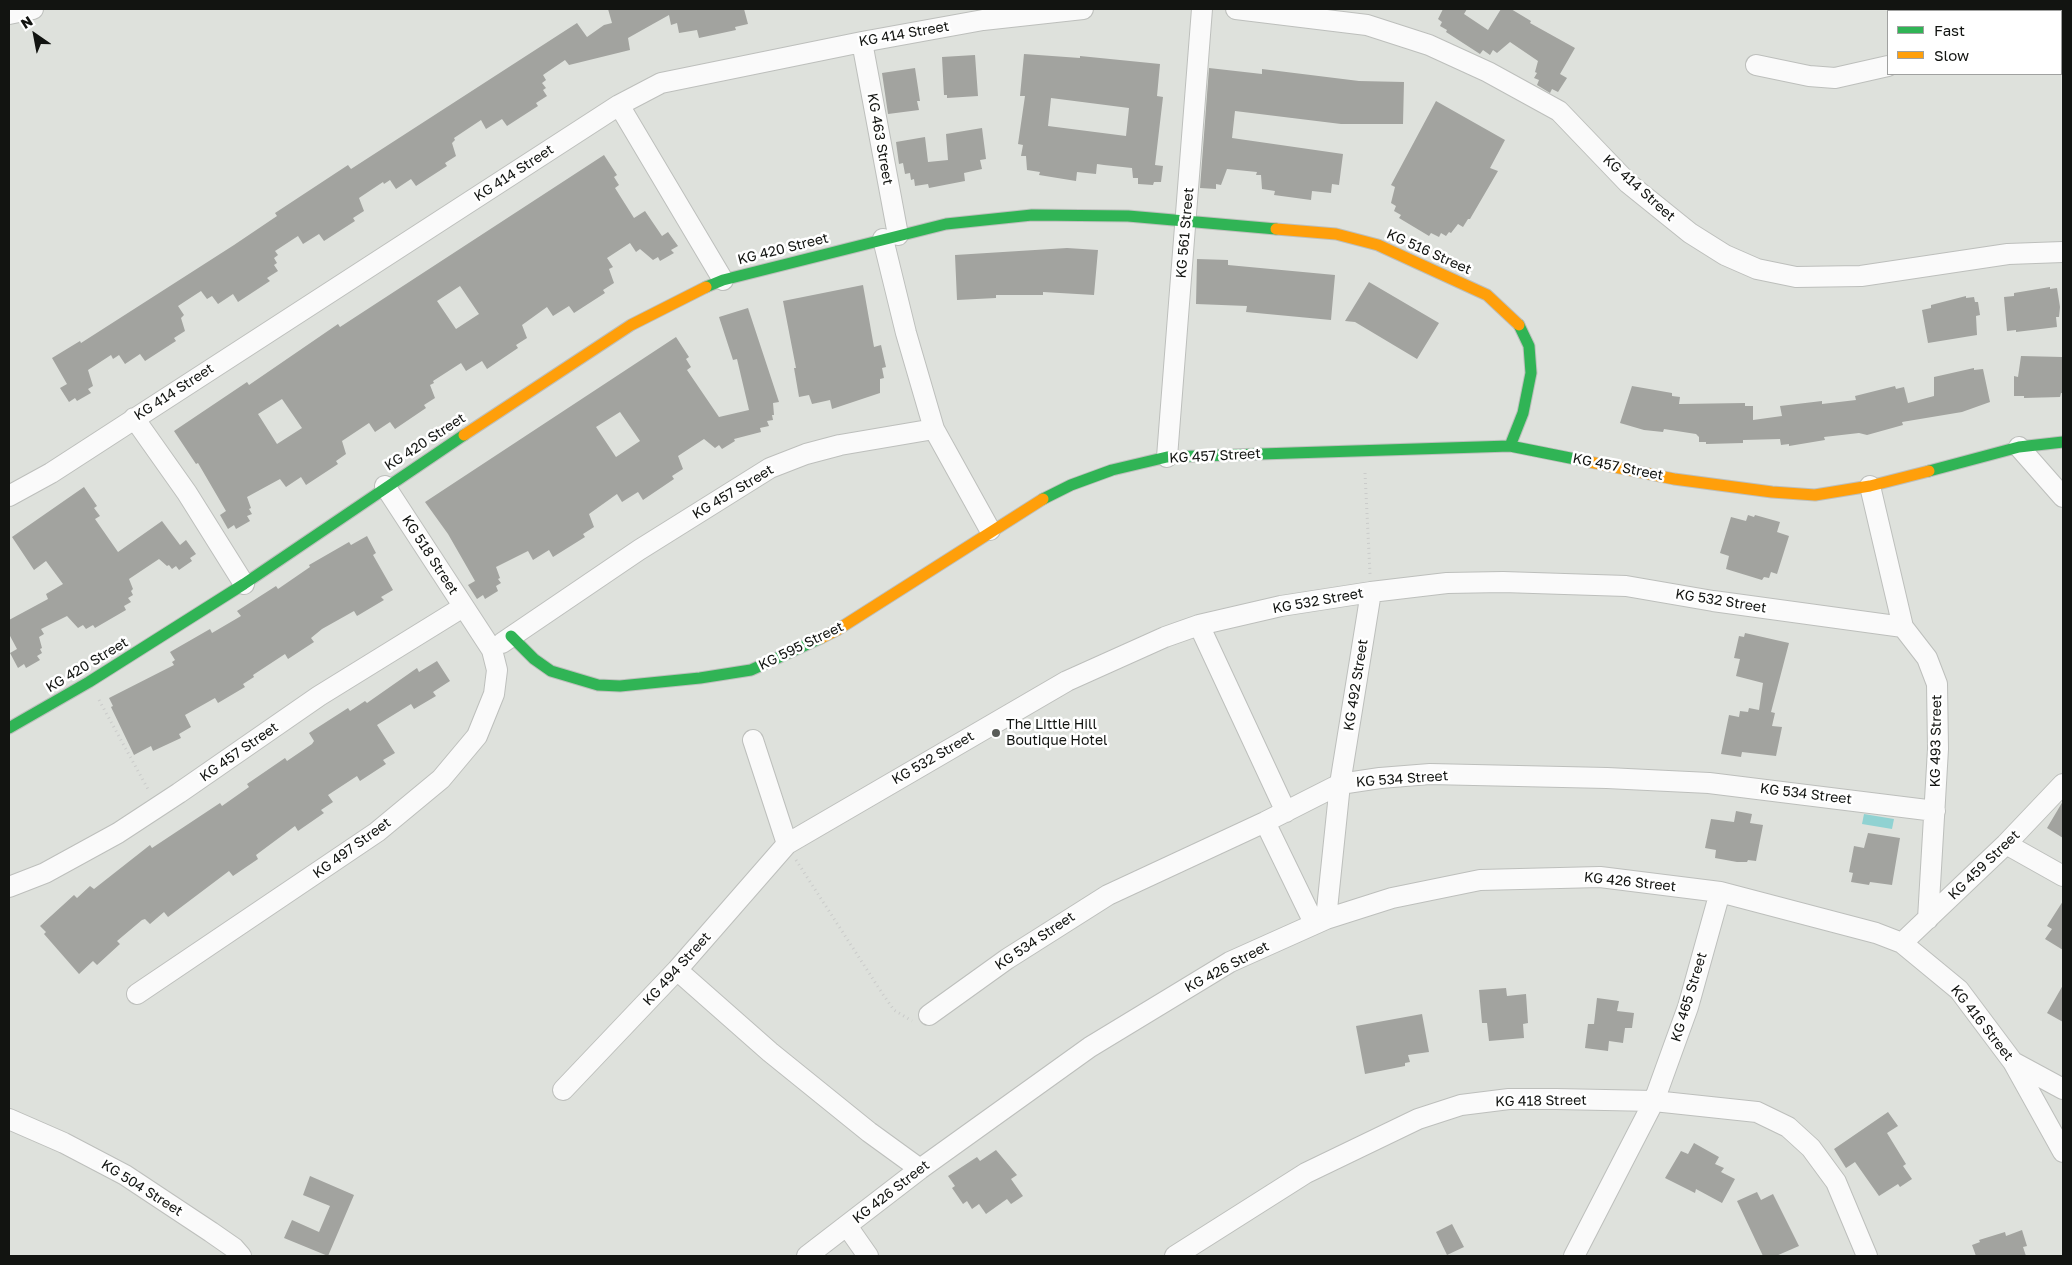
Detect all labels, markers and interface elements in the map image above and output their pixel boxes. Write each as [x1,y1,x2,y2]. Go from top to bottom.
north arrow [10,10,60,60]
legend [1887,10,2062,75]
text: N [17,12,36,32]
street label: KG 414 Street [857,18,951,50]
text: Fast [1934,21,1965,39]
text: Slow [1934,46,1969,64]
street label: KG 463 Street [864,92,896,186]
street label: KG 414 Street [471,141,557,205]
street label: KG 414 Street [1599,151,1679,225]
street label: KG 561 Street [1173,187,1197,279]
street label: KG 516 Street [1384,226,1474,278]
street label: KG 420 Street [736,230,830,268]
street label: KG 414 Street [131,360,217,424]
street label: KG 420 Street [381,410,469,474]
street label: KG 457 Street [1169,445,1261,467]
street label: KG 457 Street [1571,450,1665,484]
street label: KG 457 Street [689,461,777,523]
street label: KG 518 Street [398,512,462,598]
street label: KG 532 Street [1271,585,1365,617]
street label: KG 532 Street [1674,585,1768,617]
street label: KG 595 Street [756,618,846,674]
street label: KG 420 Street [43,634,131,696]
street label: KG 492 Street [1340,638,1372,732]
street label: KG 493 Street [1927,694,1945,788]
place label: The Little Hill Boutique Hotel [1006,717,1108,750]
street label: KG 457 Street [197,719,281,785]
marker: The Little Hill Boutique Hotel [990,727,1002,739]
street label: KG 532 Street [889,728,977,788]
street label: KG 534 Street [1355,767,1449,791]
street label: KG 534 Street [1759,780,1853,808]
street label: KG 497 Street [310,814,394,882]
street label: KG 459 Street [1945,827,2023,903]
street label: KG 426 Street [1583,869,1677,895]
street label: KG 534 Street [992,908,1078,974]
street label: KG 494 Street [640,929,714,1009]
street label: KG 426 Street [1182,938,1272,996]
street label: KG 465 Street [1667,950,1711,1044]
street label: KG 416 Street [1947,982,2017,1064]
street label: KG 418 Street [1495,1092,1587,1110]
street label: KG 504 Street [98,1156,186,1220]
street label: KG 426 Street [849,1157,933,1227]

